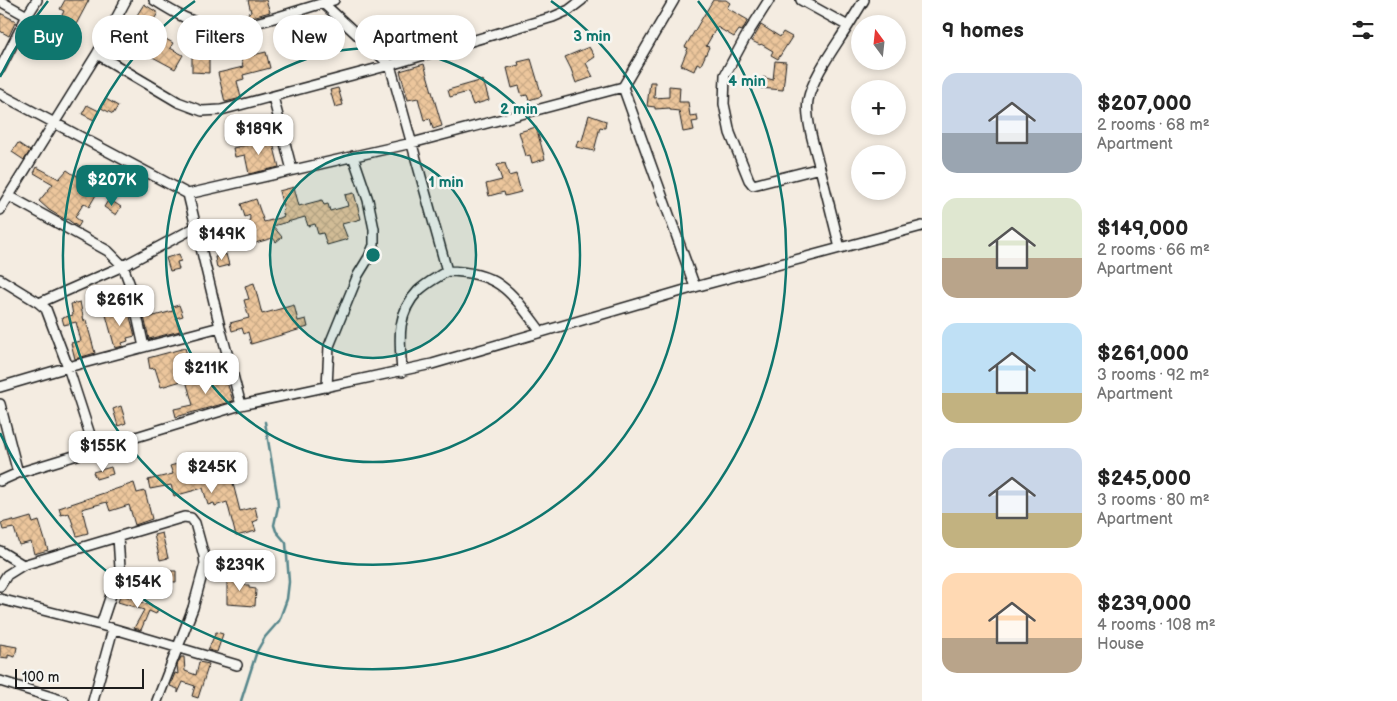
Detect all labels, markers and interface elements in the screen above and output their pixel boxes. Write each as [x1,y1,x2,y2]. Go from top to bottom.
chip: Buy [15,15,82,60]
chip: Rent [92,15,167,60]
chip: Filters [177,15,263,60]
chip: New [273,15,345,60]
chip: Apartment [355,15,476,60]
north arrow [851,15,906,70]
map controls [851,15,906,200]
icon: filters [1349,16,1377,44]
text: 9 homes [942,18,1024,43]
text: 3 min [573,27,611,46]
text: 4 min [728,72,766,91]
button: + [851,80,906,135]
text: $207,000 [1097,91,1192,116]
icon: home [982,93,1042,153]
text: 2 min [500,100,538,119]
pin: $189K [224,114,294,156]
text: 2 rooms · 68 m² [1097,116,1210,135]
text: $189K [235,120,283,139]
text: Apartment [1097,135,1173,154]
button: − [851,145,906,200]
pin: $207K [77,164,147,207]
text: $207K [87,171,137,190]
text: 1 min [428,173,464,192]
text: $149,000 [1097,216,1188,241]
pin: $149K [187,218,257,261]
icon: home [982,218,1042,278]
text: $149K [199,225,245,244]
text: 2 rooms · 66 m² [1097,241,1210,260]
centre of rings [364,246,382,264]
text: Apartment [1097,260,1173,279]
pin: $261K [85,284,155,327]
text: $261K [96,291,144,310]
text: $261,000 [1097,341,1189,366]
icon: home [982,343,1042,403]
pin: $211K [171,352,241,395]
text: $211K [184,359,228,378]
text: 3 rooms · 92 m² [1097,366,1210,385]
text: Apartment [1097,385,1173,404]
pin: $155K [68,430,138,473]
text: $155K [80,437,126,456]
pin: $245K [177,452,247,494]
text: $245K [187,458,237,477]
text: $245,000 [1097,466,1191,491]
icon: home [982,468,1042,528]
text: 3 rooms · 80 m² [1097,491,1210,510]
text: Apartment [1097,510,1173,529]
pin: $239K [205,550,275,592]
text: $239K [215,556,265,575]
pin: $154K [103,566,173,609]
text: $154K [115,573,161,592]
text: $239,000 [1097,591,1191,616]
icon: home [982,593,1042,653]
text: 4 rooms · 108 m² [1097,616,1216,635]
text: House [1097,635,1144,654]
scale bar [15,666,144,689]
text: 100 m [22,669,59,686]

